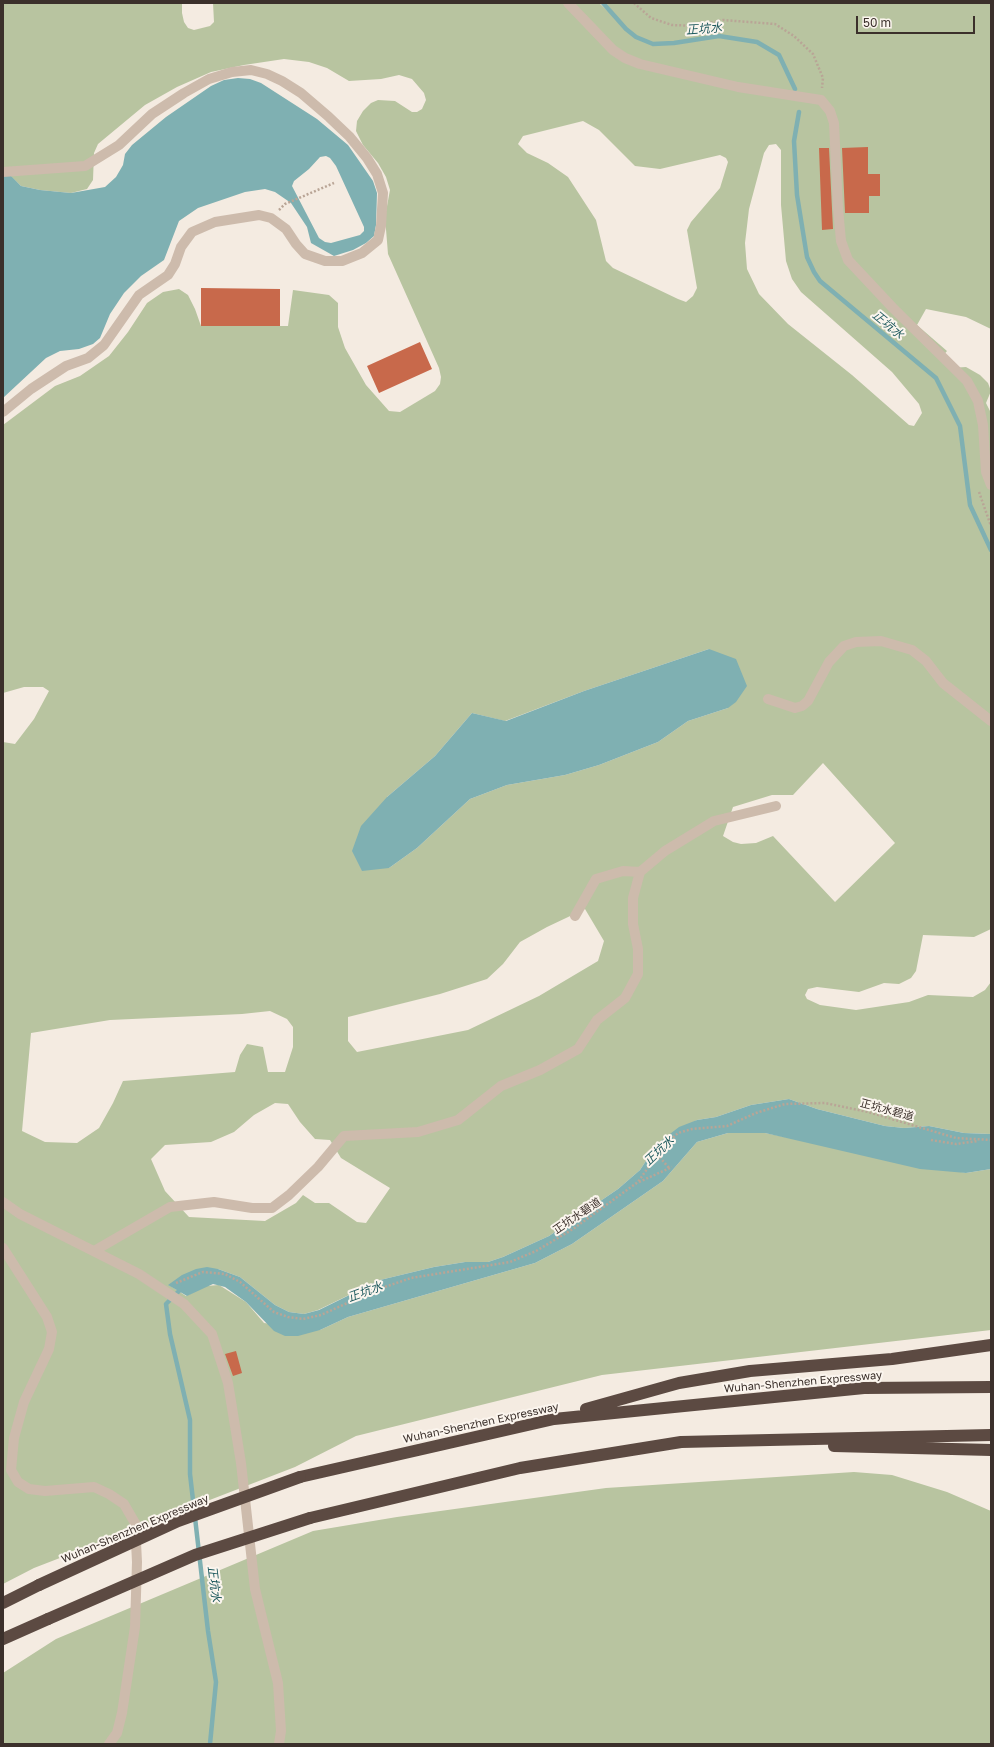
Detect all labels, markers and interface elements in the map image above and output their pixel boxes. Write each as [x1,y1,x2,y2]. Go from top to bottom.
scale bar [858,8,977,34]
text: 50 m [863,15,891,30]
water label: 正坑水 [686,21,722,37]
water label: 正坑水 [870,308,906,342]
street label: 正坑水碧道 [859,1097,915,1123]
water label: 正坑水 [641,1133,677,1169]
street label: 正坑水碧道 [551,1195,603,1237]
water label: 正坑水 [346,1279,384,1305]
street label: Wuhan-Shenzhen Expressway [723,1369,883,1395]
street label: Wuhan-Shenzhen Expressway [402,1400,560,1446]
street label: Wuhan-Shenzhen Expressway [59,1492,211,1566]
water label: 正坑水 [205,1565,223,1603]

